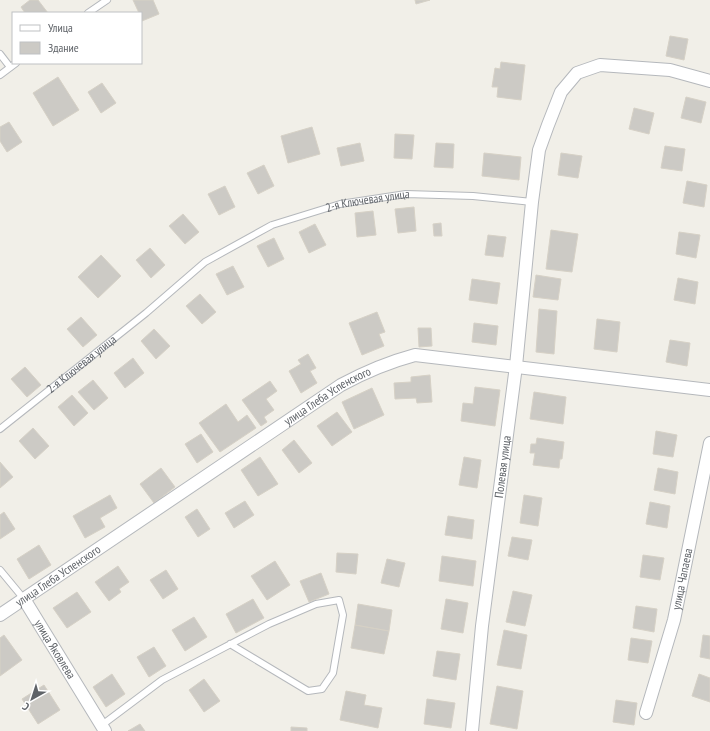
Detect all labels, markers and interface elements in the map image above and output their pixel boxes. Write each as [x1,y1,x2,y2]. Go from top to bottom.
legend [12,12,142,64]
text: Улица [48,20,73,35]
text: Здание [48,40,79,55]
street label: 2-я Ключевая улица [324,186,410,215]
street label: 2-я Ключевая улица [43,331,119,396]
street label: улица Глеба Успенского [281,363,373,428]
street label: Полевая улица [491,434,514,499]
street label: улица Глеба Успенского [12,541,103,610]
street label: улица Чапаева [668,547,695,611]
street label: улица Яковлева [31,617,79,682]
north arrow [12,679,52,719]
text: С [19,700,32,714]

